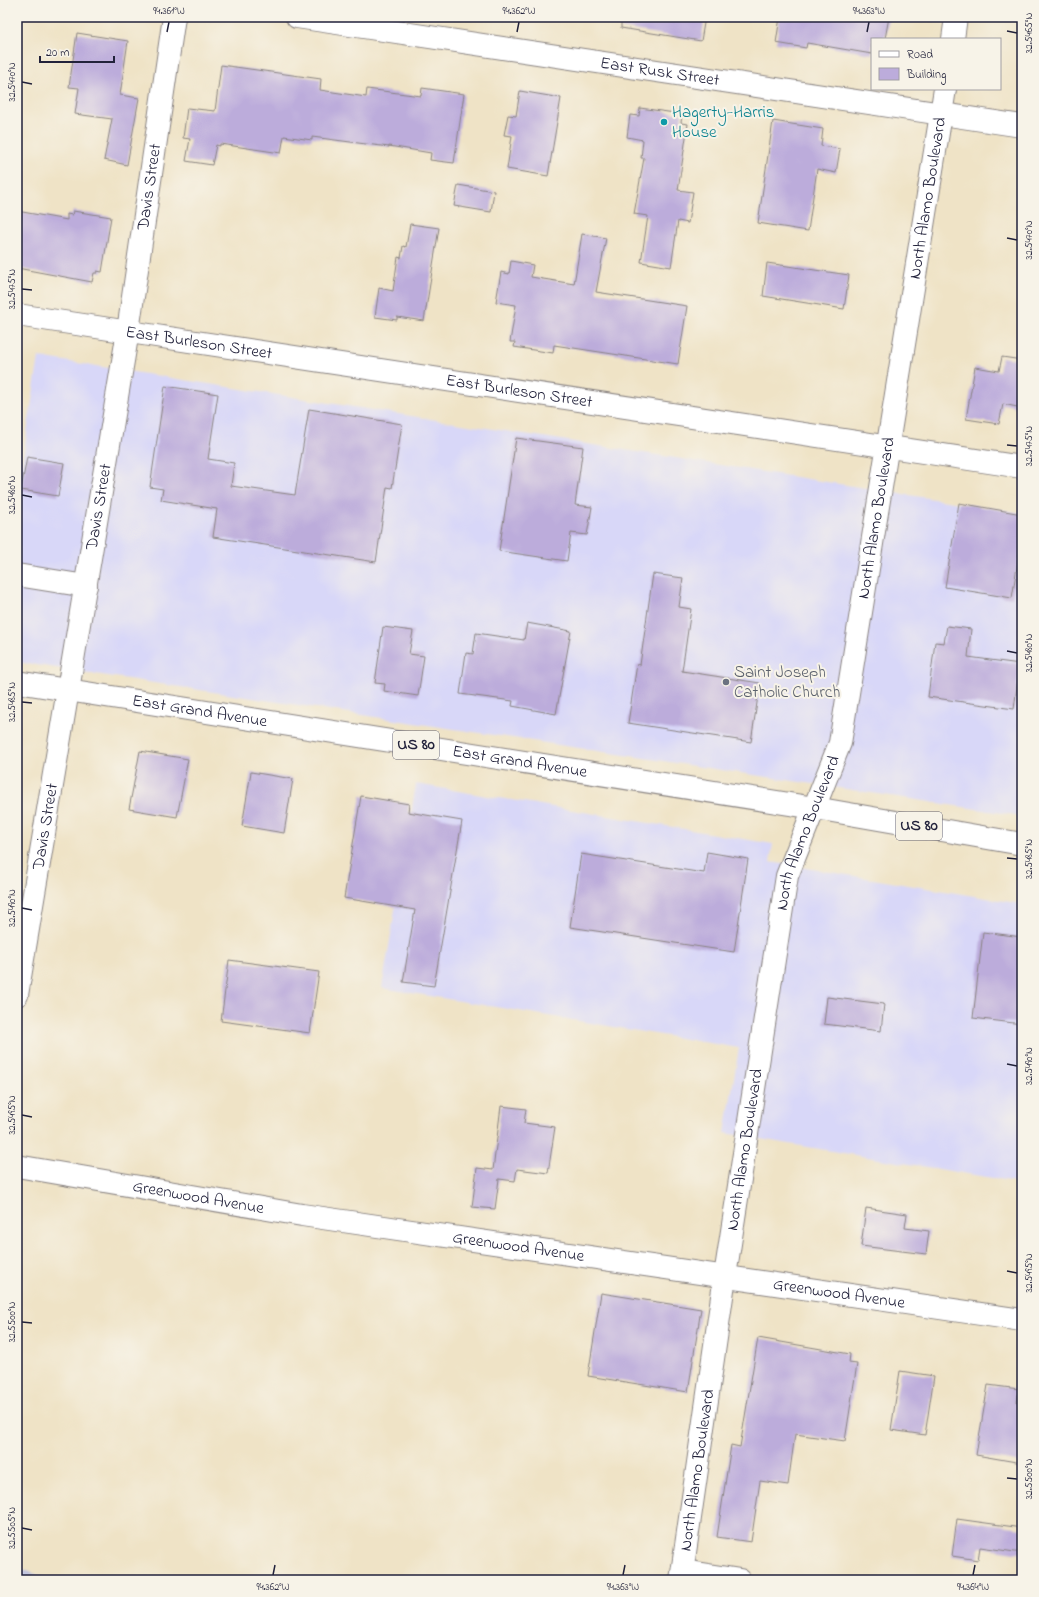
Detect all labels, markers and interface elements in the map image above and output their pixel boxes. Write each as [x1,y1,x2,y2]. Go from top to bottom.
text: 94.361°W [153,4,185,19]
text: 94.362°W [502,4,536,19]
text: 94.363°W [853,4,885,19]
text: 32.5465°N [1022,12,1037,53]
scale bar [40,38,114,64]
legend [871,38,1001,90]
text: 20 m [46,44,69,62]
text: Road [907,46,933,64]
street label: East Rusk Street [598,50,722,93]
text: 32.5470°N [5,62,20,101]
text: Building [906,66,946,85]
place label: Hagerty-Harris House [672,100,774,145]
street label: North Alamo Boulevard [902,115,953,281]
marker: Hagerty-Harris House [659,117,669,127]
street label: Davis Street [130,142,168,233]
text: 32.5470°N [1022,220,1037,259]
text: 32.5475°N [5,269,20,309]
street label: East Burleson Street [124,319,274,366]
street label: East Burleson Street [444,368,595,414]
text: 32.5475°N [1022,426,1037,466]
street label: North Alamo Boulevard [851,435,901,601]
street label: Davis Street [79,461,118,553]
text: 32.5480°N [5,476,20,514]
text: 32.5480°N [1022,634,1037,672]
place label: Saint Joseph Catholic Church [734,660,840,705]
marker: Saint Joseph Catholic Church [721,677,731,687]
text: 32.5485°N [5,682,20,722]
street label: East Grand Avenue [130,688,269,734]
road number: US 80 [393,731,439,759]
street label: East Grand Avenue [450,738,589,784]
street label: North Alamo Boulevard [769,751,846,912]
street label: Davis Street [26,781,65,872]
road number: US 80 [896,812,942,840]
text: 32.5485°N [1022,839,1037,879]
text: 32.5490°N [5,889,20,927]
text: 32.5490°N [1022,1047,1037,1085]
street label: North Alamo Boulevard [720,1067,770,1232]
text: 32.5495°N [5,1095,20,1135]
street label: Greenwood Avenue [131,1174,266,1221]
street label: Greenwood Avenue [451,1225,586,1269]
text: 32.5495°N [1022,1253,1037,1293]
street label: Greenwood Avenue [772,1271,907,1315]
text: 32.5500°N [5,1301,20,1342]
street label: North Alamo Boulevard [673,1387,721,1553]
text: 32.5500°N [1022,1458,1037,1499]
text: 32.5505°N [5,1507,20,1549]
text: 94.362°W [256,1580,290,1595]
text: 94.363°W [607,1580,639,1595]
text: 94.364°W [957,1580,989,1595]

